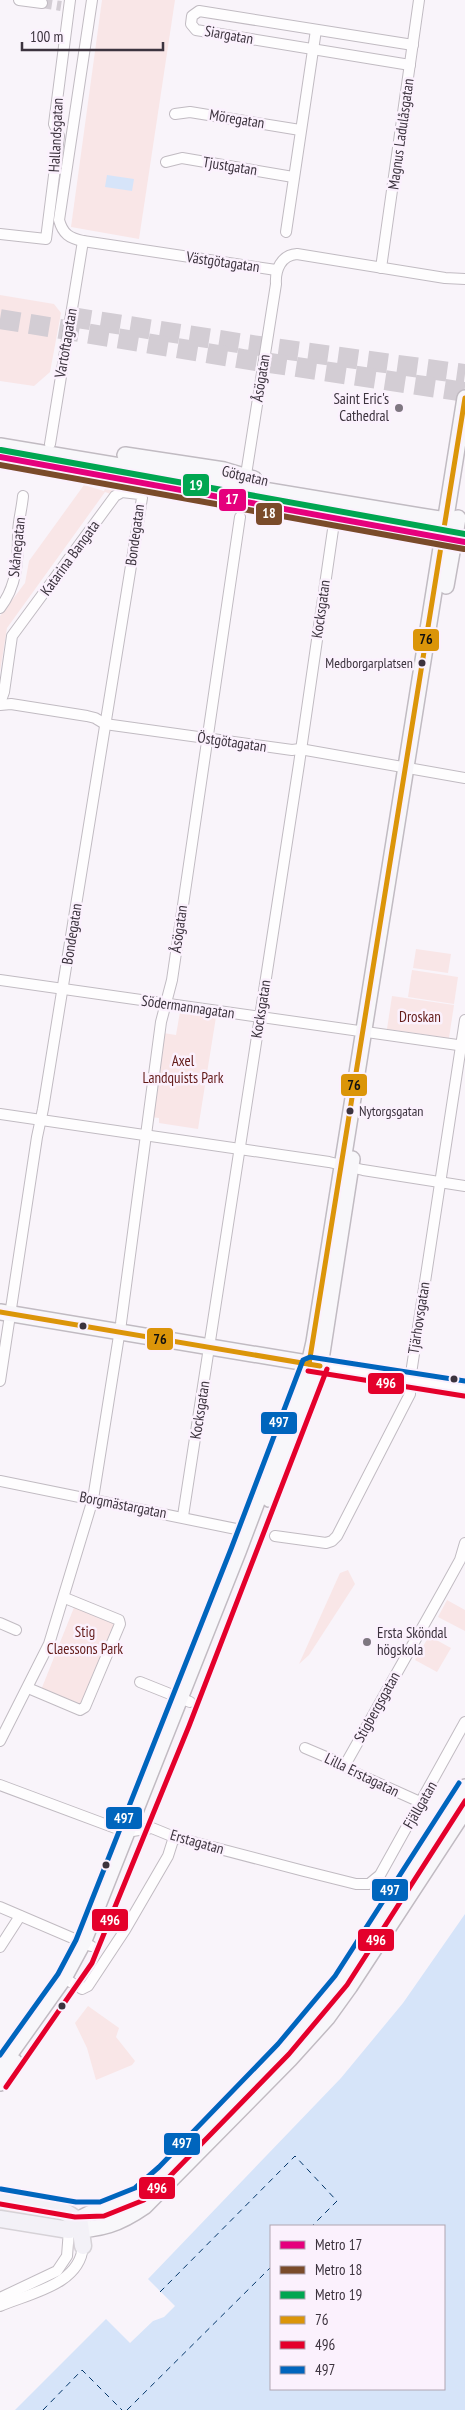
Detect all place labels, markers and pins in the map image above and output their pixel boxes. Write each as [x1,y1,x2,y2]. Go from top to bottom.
place label: Saint Eric's Cathedral [333,389,389,425]
marker: Saint Eric's Cathedral [393,402,405,414]
place label: Medborgarplatsen [325,654,413,672]
marker: Medborgarplatsen [417,658,427,668]
place label: Nytorgsgatan [359,1102,423,1120]
marker: Nytorgsgatan [345,1106,355,1116]
unlabelled marker [78,1321,88,1331]
unlabelled marker [449,1374,459,1384]
place label: Ersta Sköndal högskola [377,1623,448,1659]
marker: Ersta Sköndal högskola [361,1636,373,1648]
unlabelled marker [101,1860,111,1870]
unlabelled marker [57,2001,67,2011]

